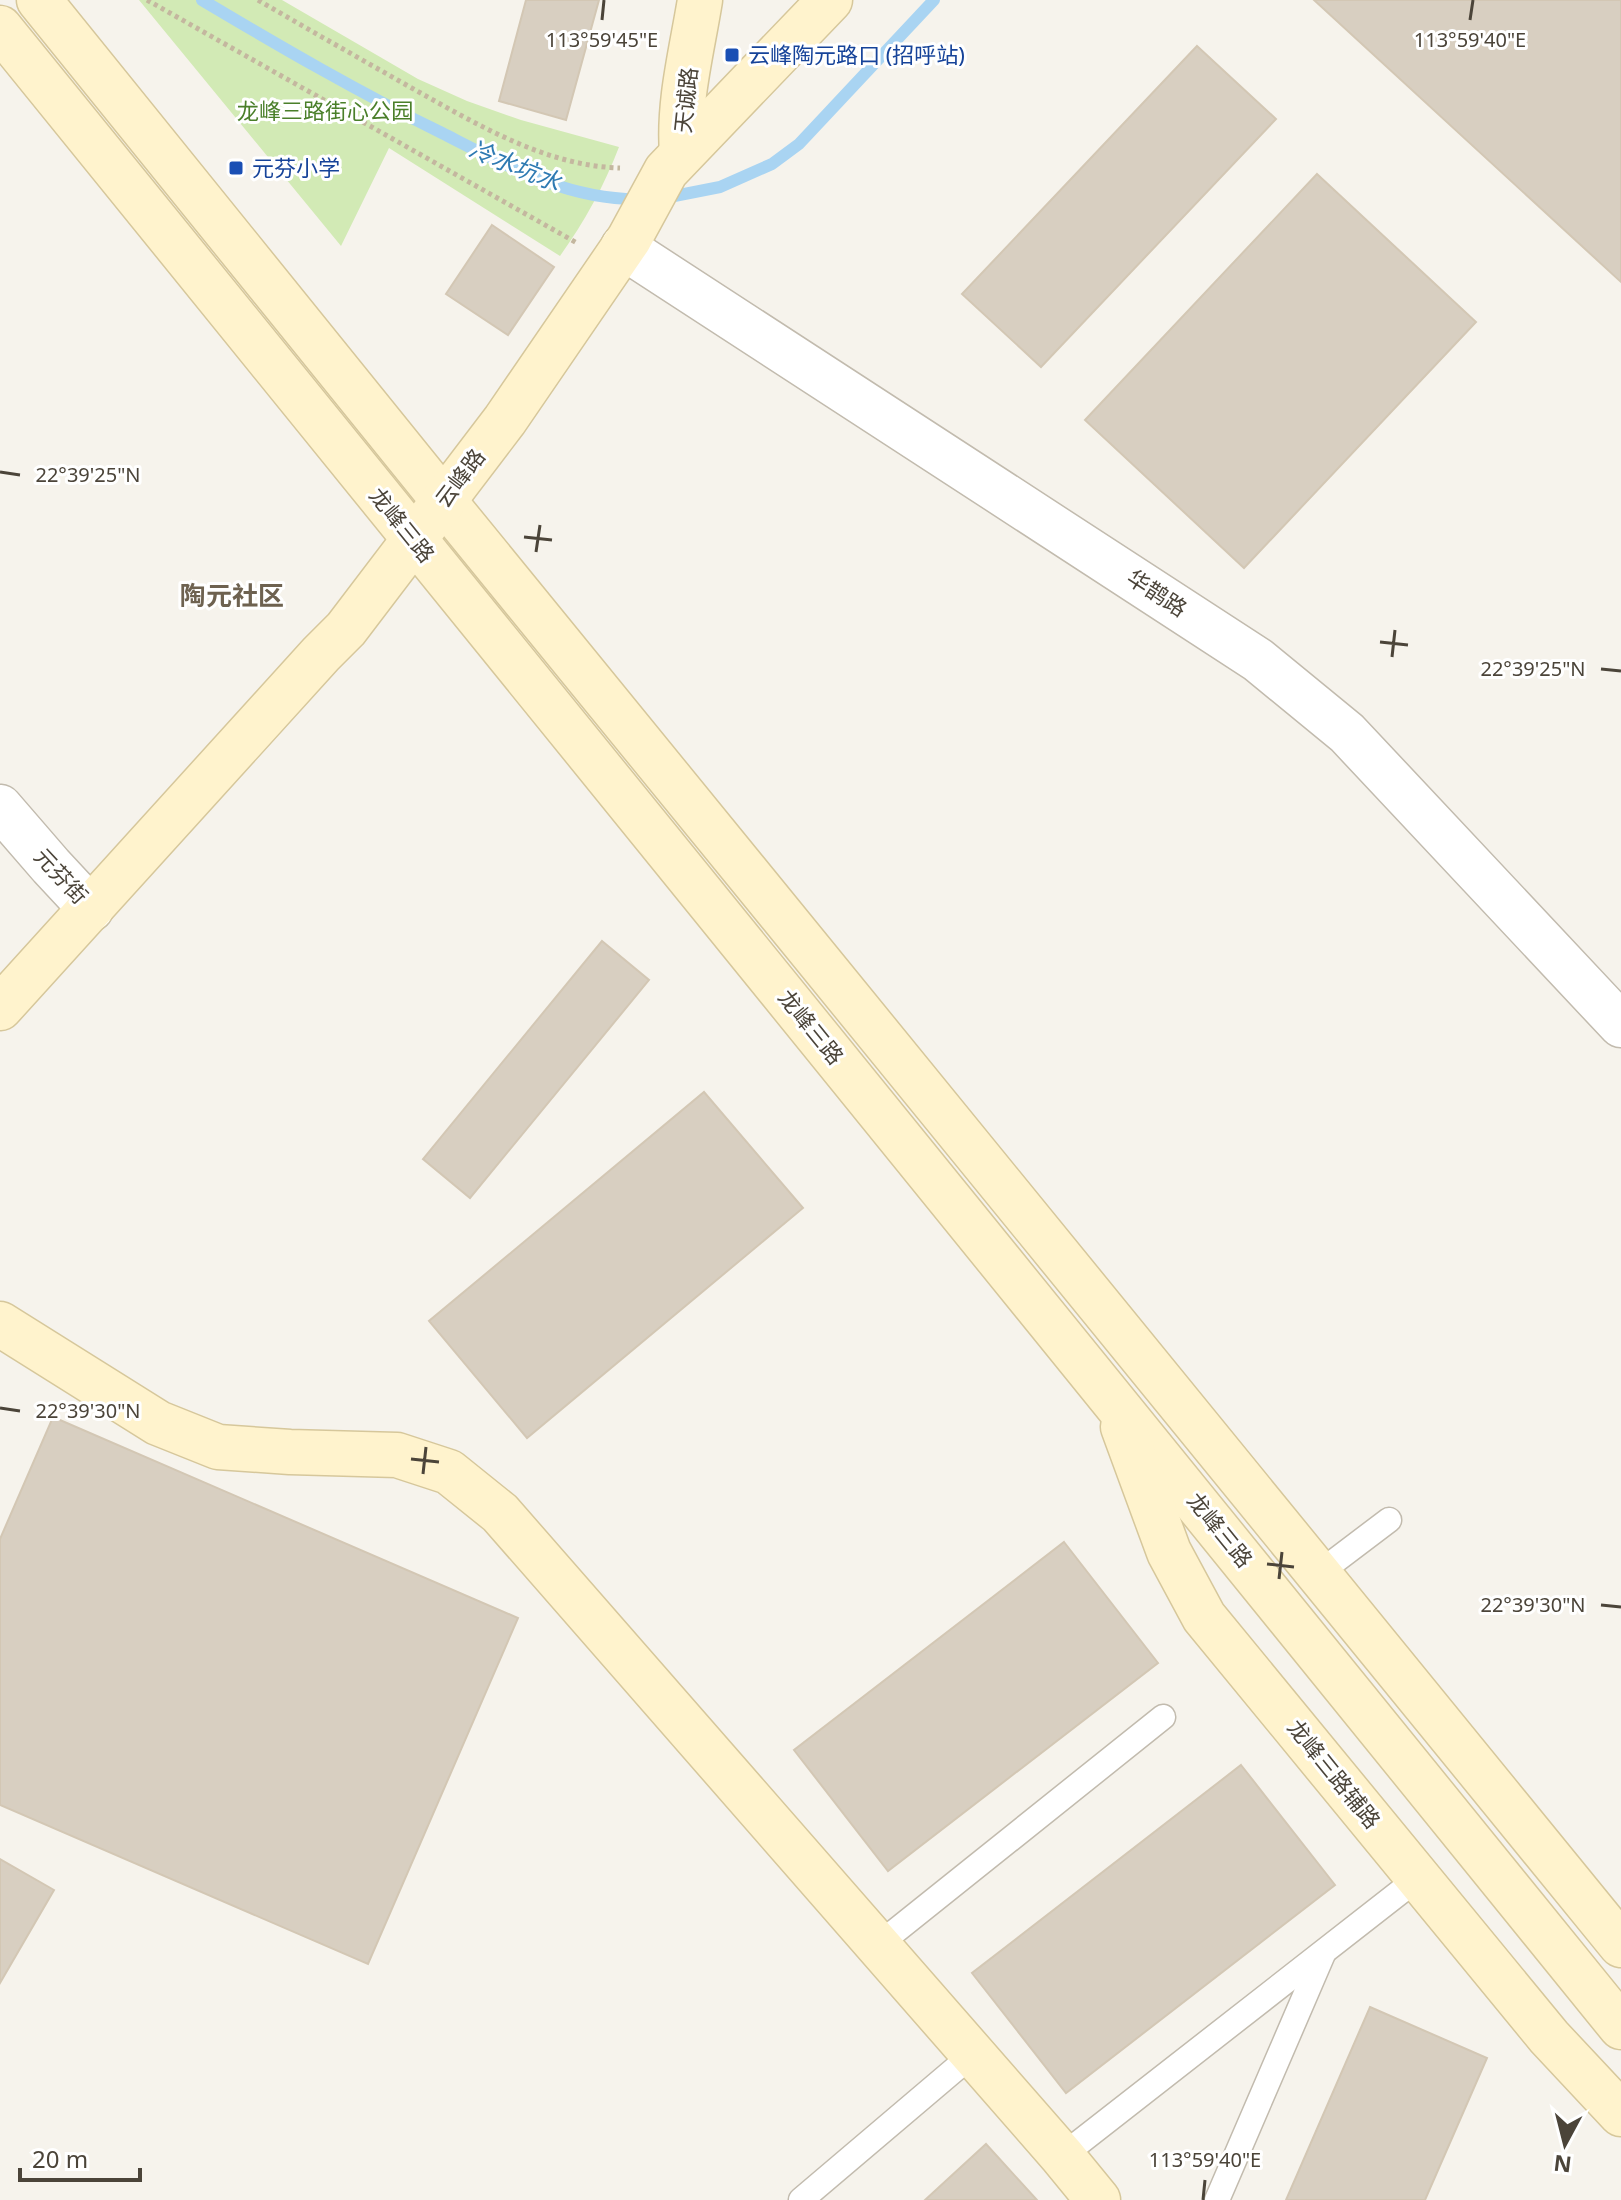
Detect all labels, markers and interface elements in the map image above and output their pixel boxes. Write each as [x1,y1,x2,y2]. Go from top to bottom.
text: 113°59'45"E [546,26,658,53]
text: 113°59'40"E [1414,26,1526,53]
place label: 云峰陶元路口 (招呼站) [748,39,965,69]
marker: 云峰陶元路口 (招呼站) [723,46,741,64]
street label: 天诚路 [667,66,703,134]
park label: 龙峰三路街心公园 [237,95,413,125]
water label: 冷水坑水 [465,131,567,198]
place label: 元芬小学 [252,152,340,182]
marker: 元芬小学 [227,159,245,177]
street label: 云峰路 [427,442,491,513]
text: 22°39'25"N [35,461,141,488]
street label: 龙峰三路 [363,481,442,568]
street label: 华鹊路 [1122,562,1193,623]
district label: 陶元社区 [180,577,284,613]
text: 22°39'25"N [1480,655,1586,682]
street label: 元芬街 [28,841,95,910]
street label: 龙峰三路 [772,983,851,1070]
text: 22°39'30"N [35,1397,141,1424]
street label: 龙峰三路 [1181,1486,1260,1573]
text: 22°39'30"N [1480,1591,1586,1618]
street label: 龙峰三路辅路 [1282,1713,1388,1834]
north arrow [1525,2104,1605,2184]
scale bar [20,2132,140,2182]
text: 20 m [32,2142,88,2175]
text: 113°59'40"E [1149,2146,1261,2173]
text: N [1552,2149,1573,2181]

